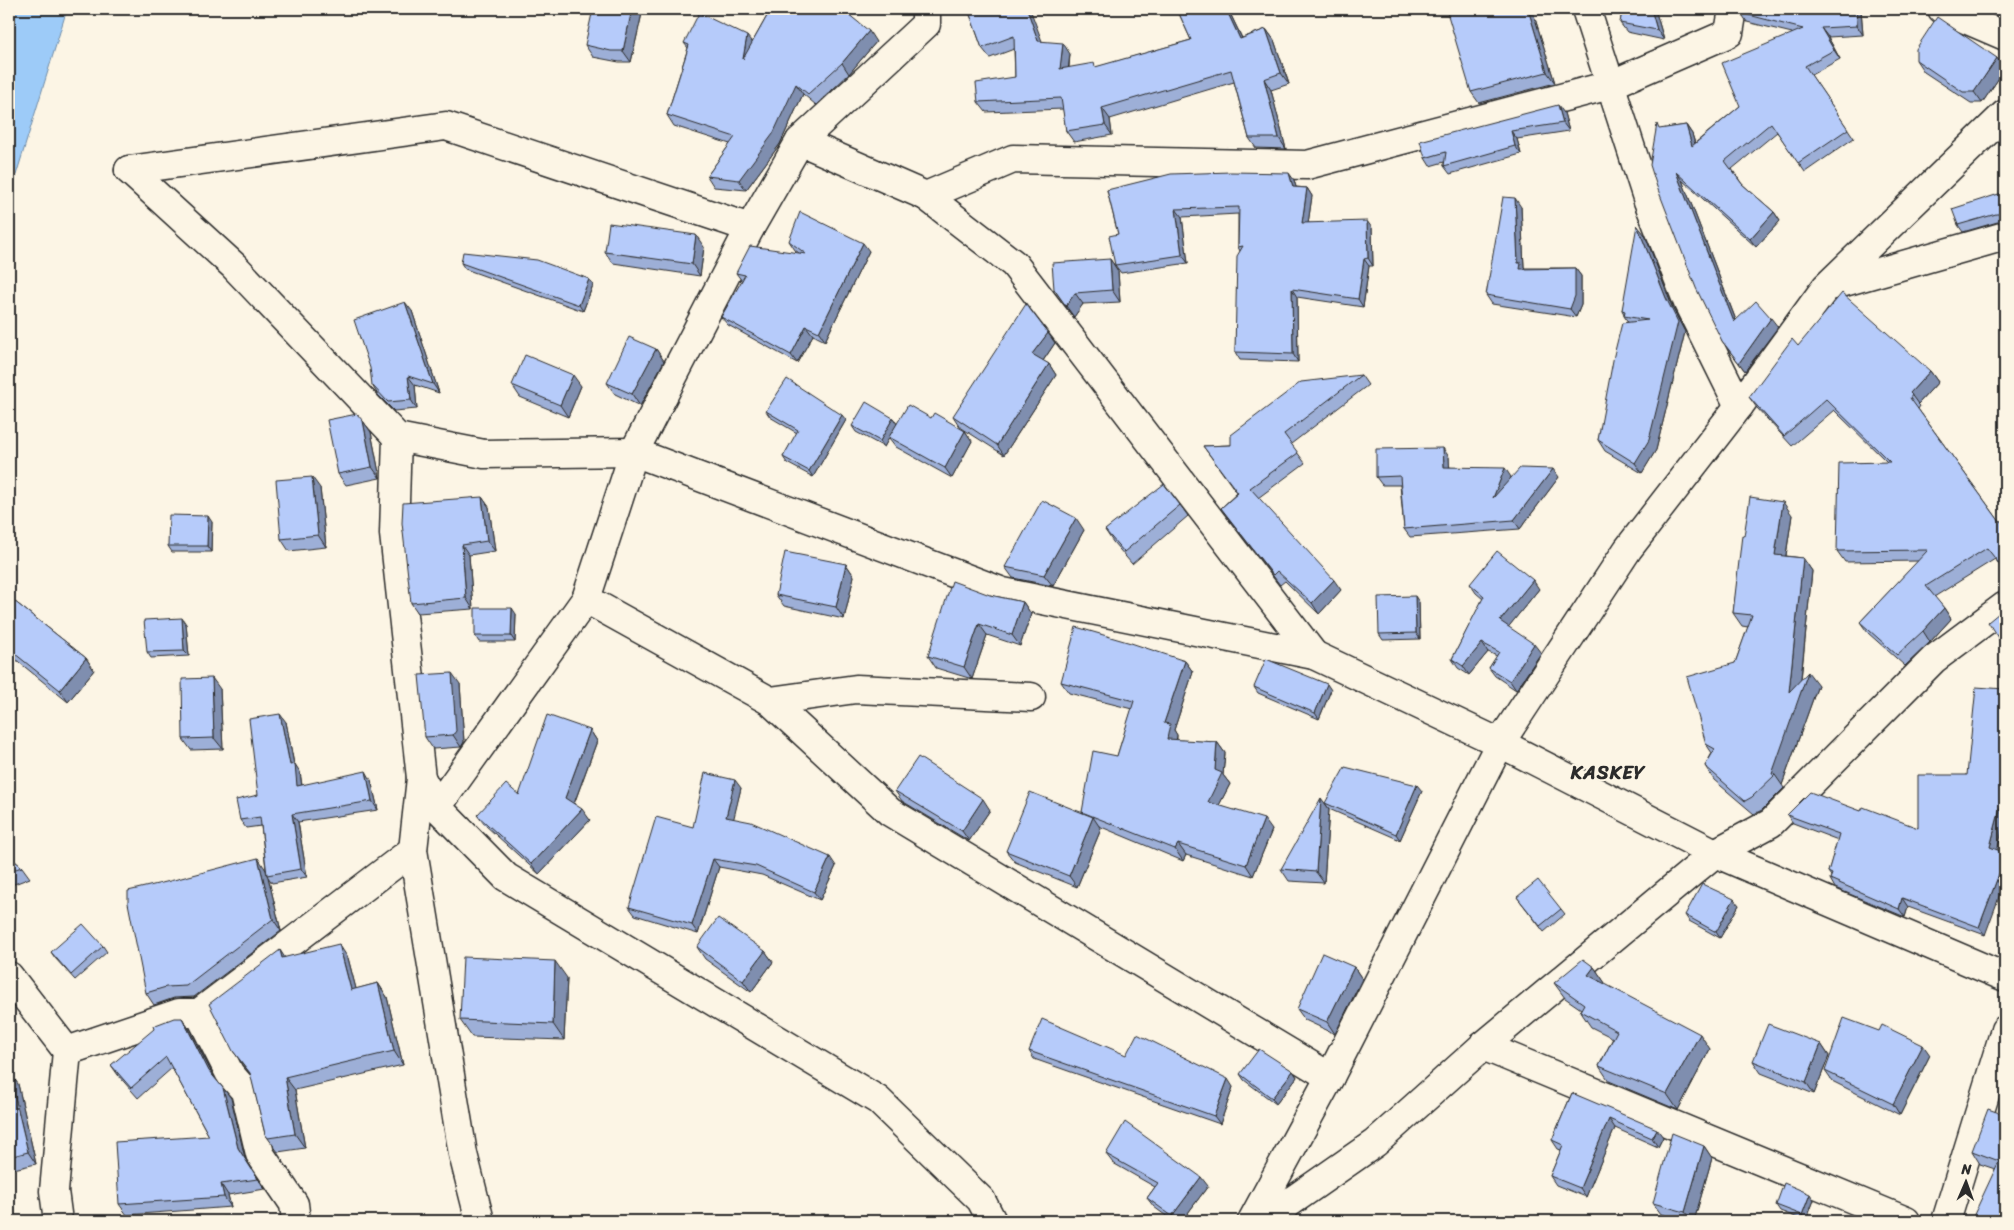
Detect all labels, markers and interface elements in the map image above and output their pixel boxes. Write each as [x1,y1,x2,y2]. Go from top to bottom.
district label: KASKEY [1570,756,1646,789]
text: N [1960,1157,1972,1182]
north arrow [1942,1158,1992,1208]

